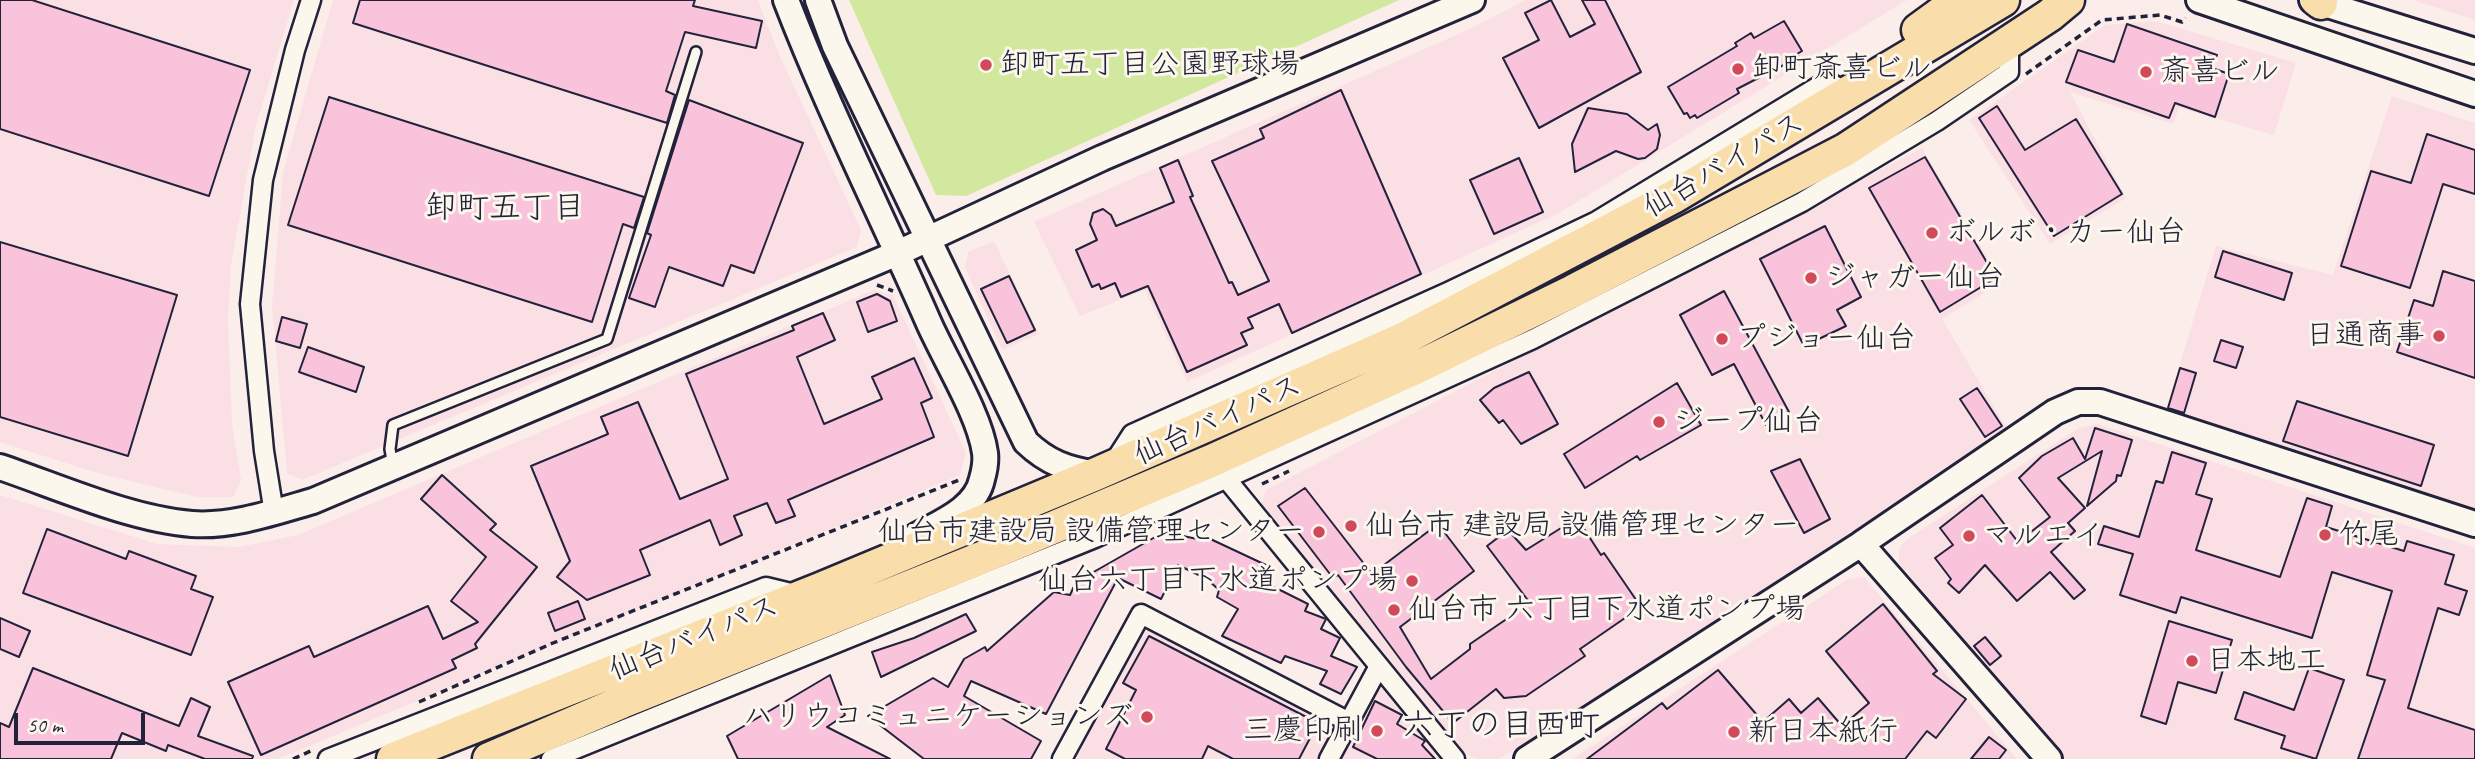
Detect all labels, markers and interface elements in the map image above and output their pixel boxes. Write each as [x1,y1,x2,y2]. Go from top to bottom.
place label: 卸町五丁目公園野球場 [1000,47,1300,83]
place label: 卸町斎喜ビル [1752,51,1932,87]
place label: 斎喜ビル [2160,54,2280,90]
marker: 卸町五丁目公園野球場 [978,57,994,73]
marker: 卸町斎喜ビル [1730,61,1746,77]
marker: 斎喜ビル [2138,64,2154,80]
street label: 仙台バイパス [1637,105,1811,227]
district label: 卸町五丁目 [425,190,585,228]
place label: ボルボ・カー仙台 [1946,215,2186,251]
marker: ボルボ・カー仙台 [1924,225,1940,241]
place label: ジャガー仙台 [1825,260,2005,296]
marker: ジャガー仙台 [1803,270,1819,286]
place label: 日通商事 [2305,318,2425,354]
place label: プジョー仙台 [1736,321,1916,357]
marker: 日通商事 [2431,328,2447,344]
marker: プジョー仙台 [1714,331,1730,347]
street label: 仙台バイパス [1128,368,1308,474]
place label: ジープ仙台 [1673,404,1823,440]
marker: ジープ仙台 [1651,414,1667,430]
place label: 仙台市 建設局 設備管理センター [1365,508,1800,544]
place label: 仙台市建設局 設備管理センター [878,514,1305,550]
place label: 竹尾 [2339,517,2399,553]
marker: 仙台市 建設局 設備管理センター [1343,518,1359,534]
place label: マルエイ [1983,518,2103,554]
marker: 仙台市建設局 設備管理センター [1311,524,1327,540]
marker: 竹尾 [2317,527,2333,543]
marker: マルエイ [1961,528,1977,544]
place label: 仙台六丁目下水道ポンプ場 [1038,563,1398,599]
marker: 仙台六丁目下水道ポンプ場 [1404,573,1420,589]
street label: 仙台バイパス [604,589,784,689]
place label: 仙台市 六丁目下水道ポンプ場 [1408,592,1805,628]
marker: 仙台市 六丁目下水道ポンプ場 [1386,602,1402,618]
place label: 日本地工 [2206,643,2326,679]
marker: 日本地工 [2184,653,2200,669]
place label: ハリウコミュニケーションズ [743,699,1133,735]
scale bar [18,700,149,744]
district label: 六丁の目西町 [1402,706,1600,746]
marker: ハリウコミュニケーションズ [1139,709,1155,725]
text: 50 m [27,712,63,738]
place label: 三慶印刷 [1243,713,1363,749]
place label: 新日本紙行 [1748,714,1898,750]
marker: 三慶印刷 [1369,723,1385,739]
marker: 新日本紙行 [1726,724,1742,740]

